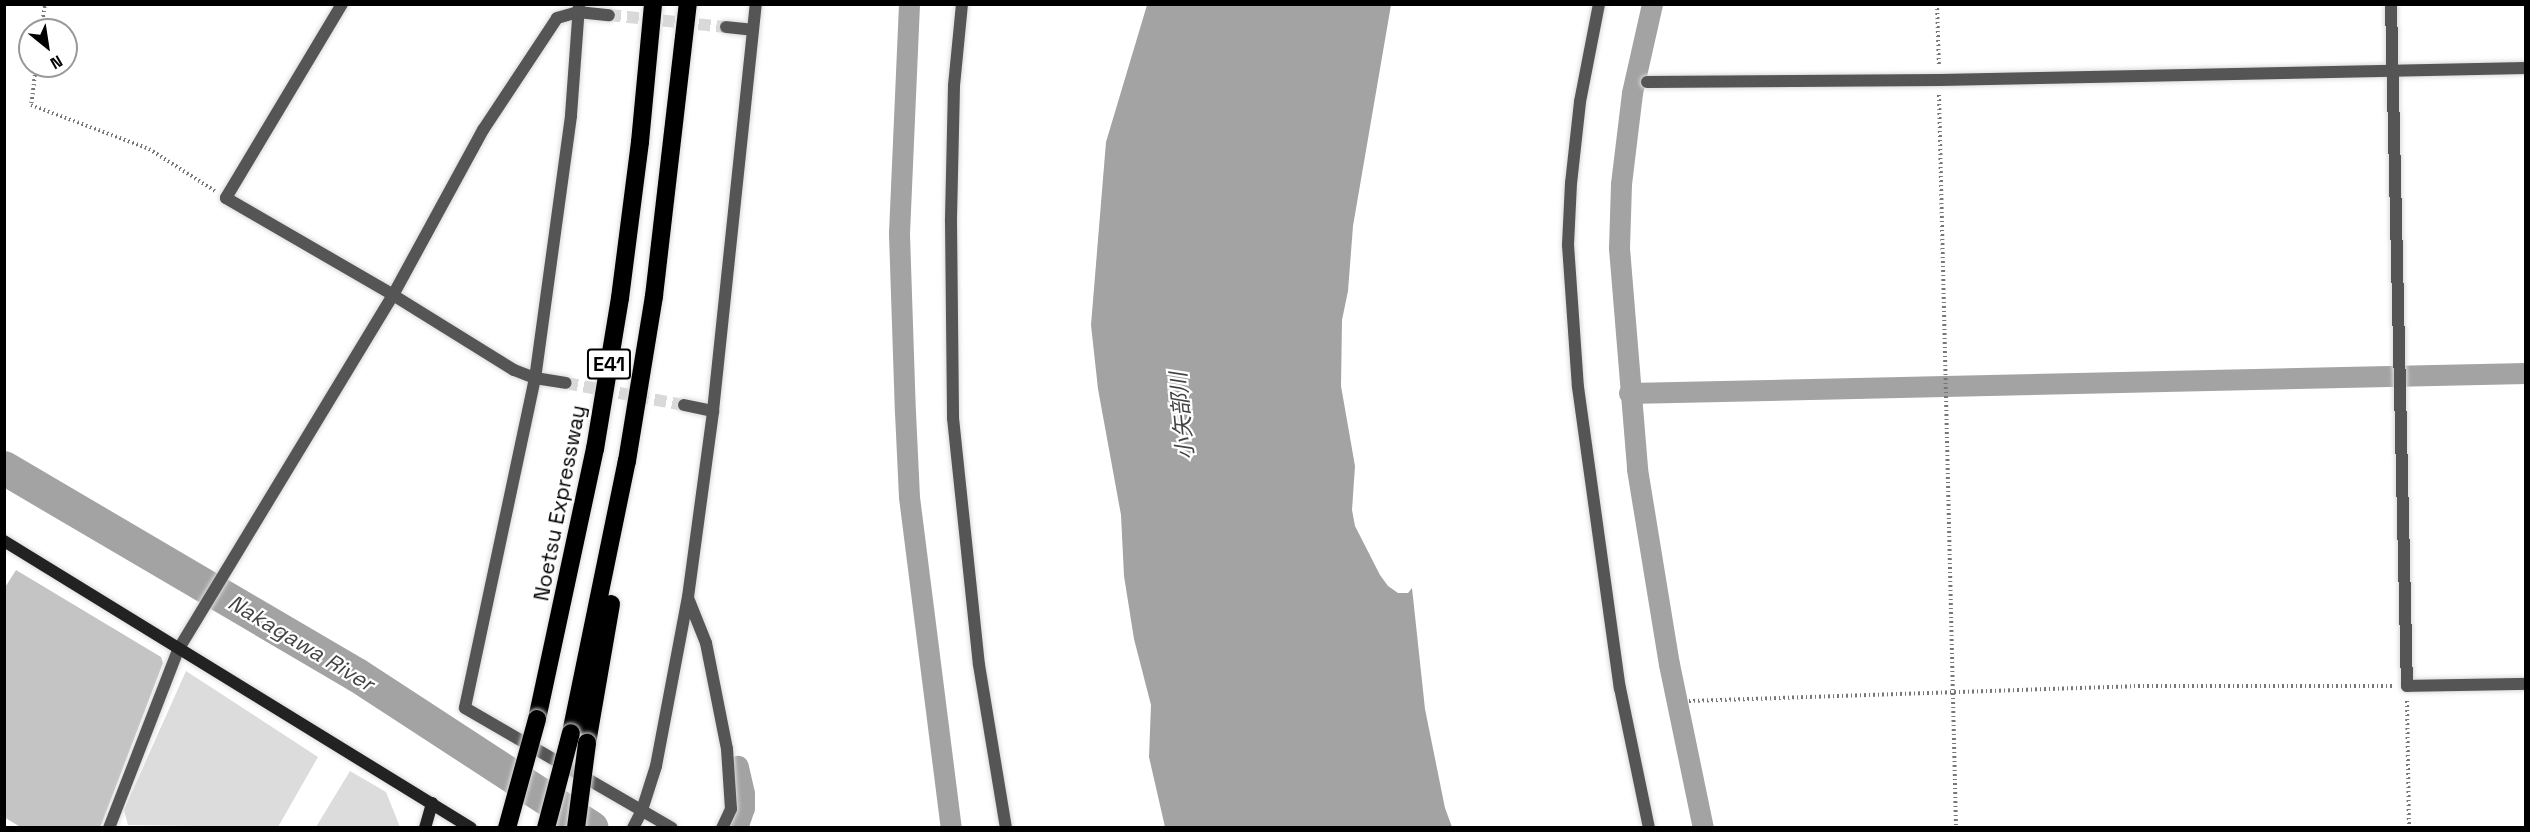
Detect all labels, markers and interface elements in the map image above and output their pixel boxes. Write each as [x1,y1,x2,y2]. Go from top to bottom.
north arrow [18,18,78,78]
text: N [46,51,66,74]
road number: E41 [586,347,632,381]
water label: 小矢部川 [1165,371,1199,461]
street label: Noetsu Expressway [529,403,591,603]
water label: Nakagawa River [223,589,379,697]

